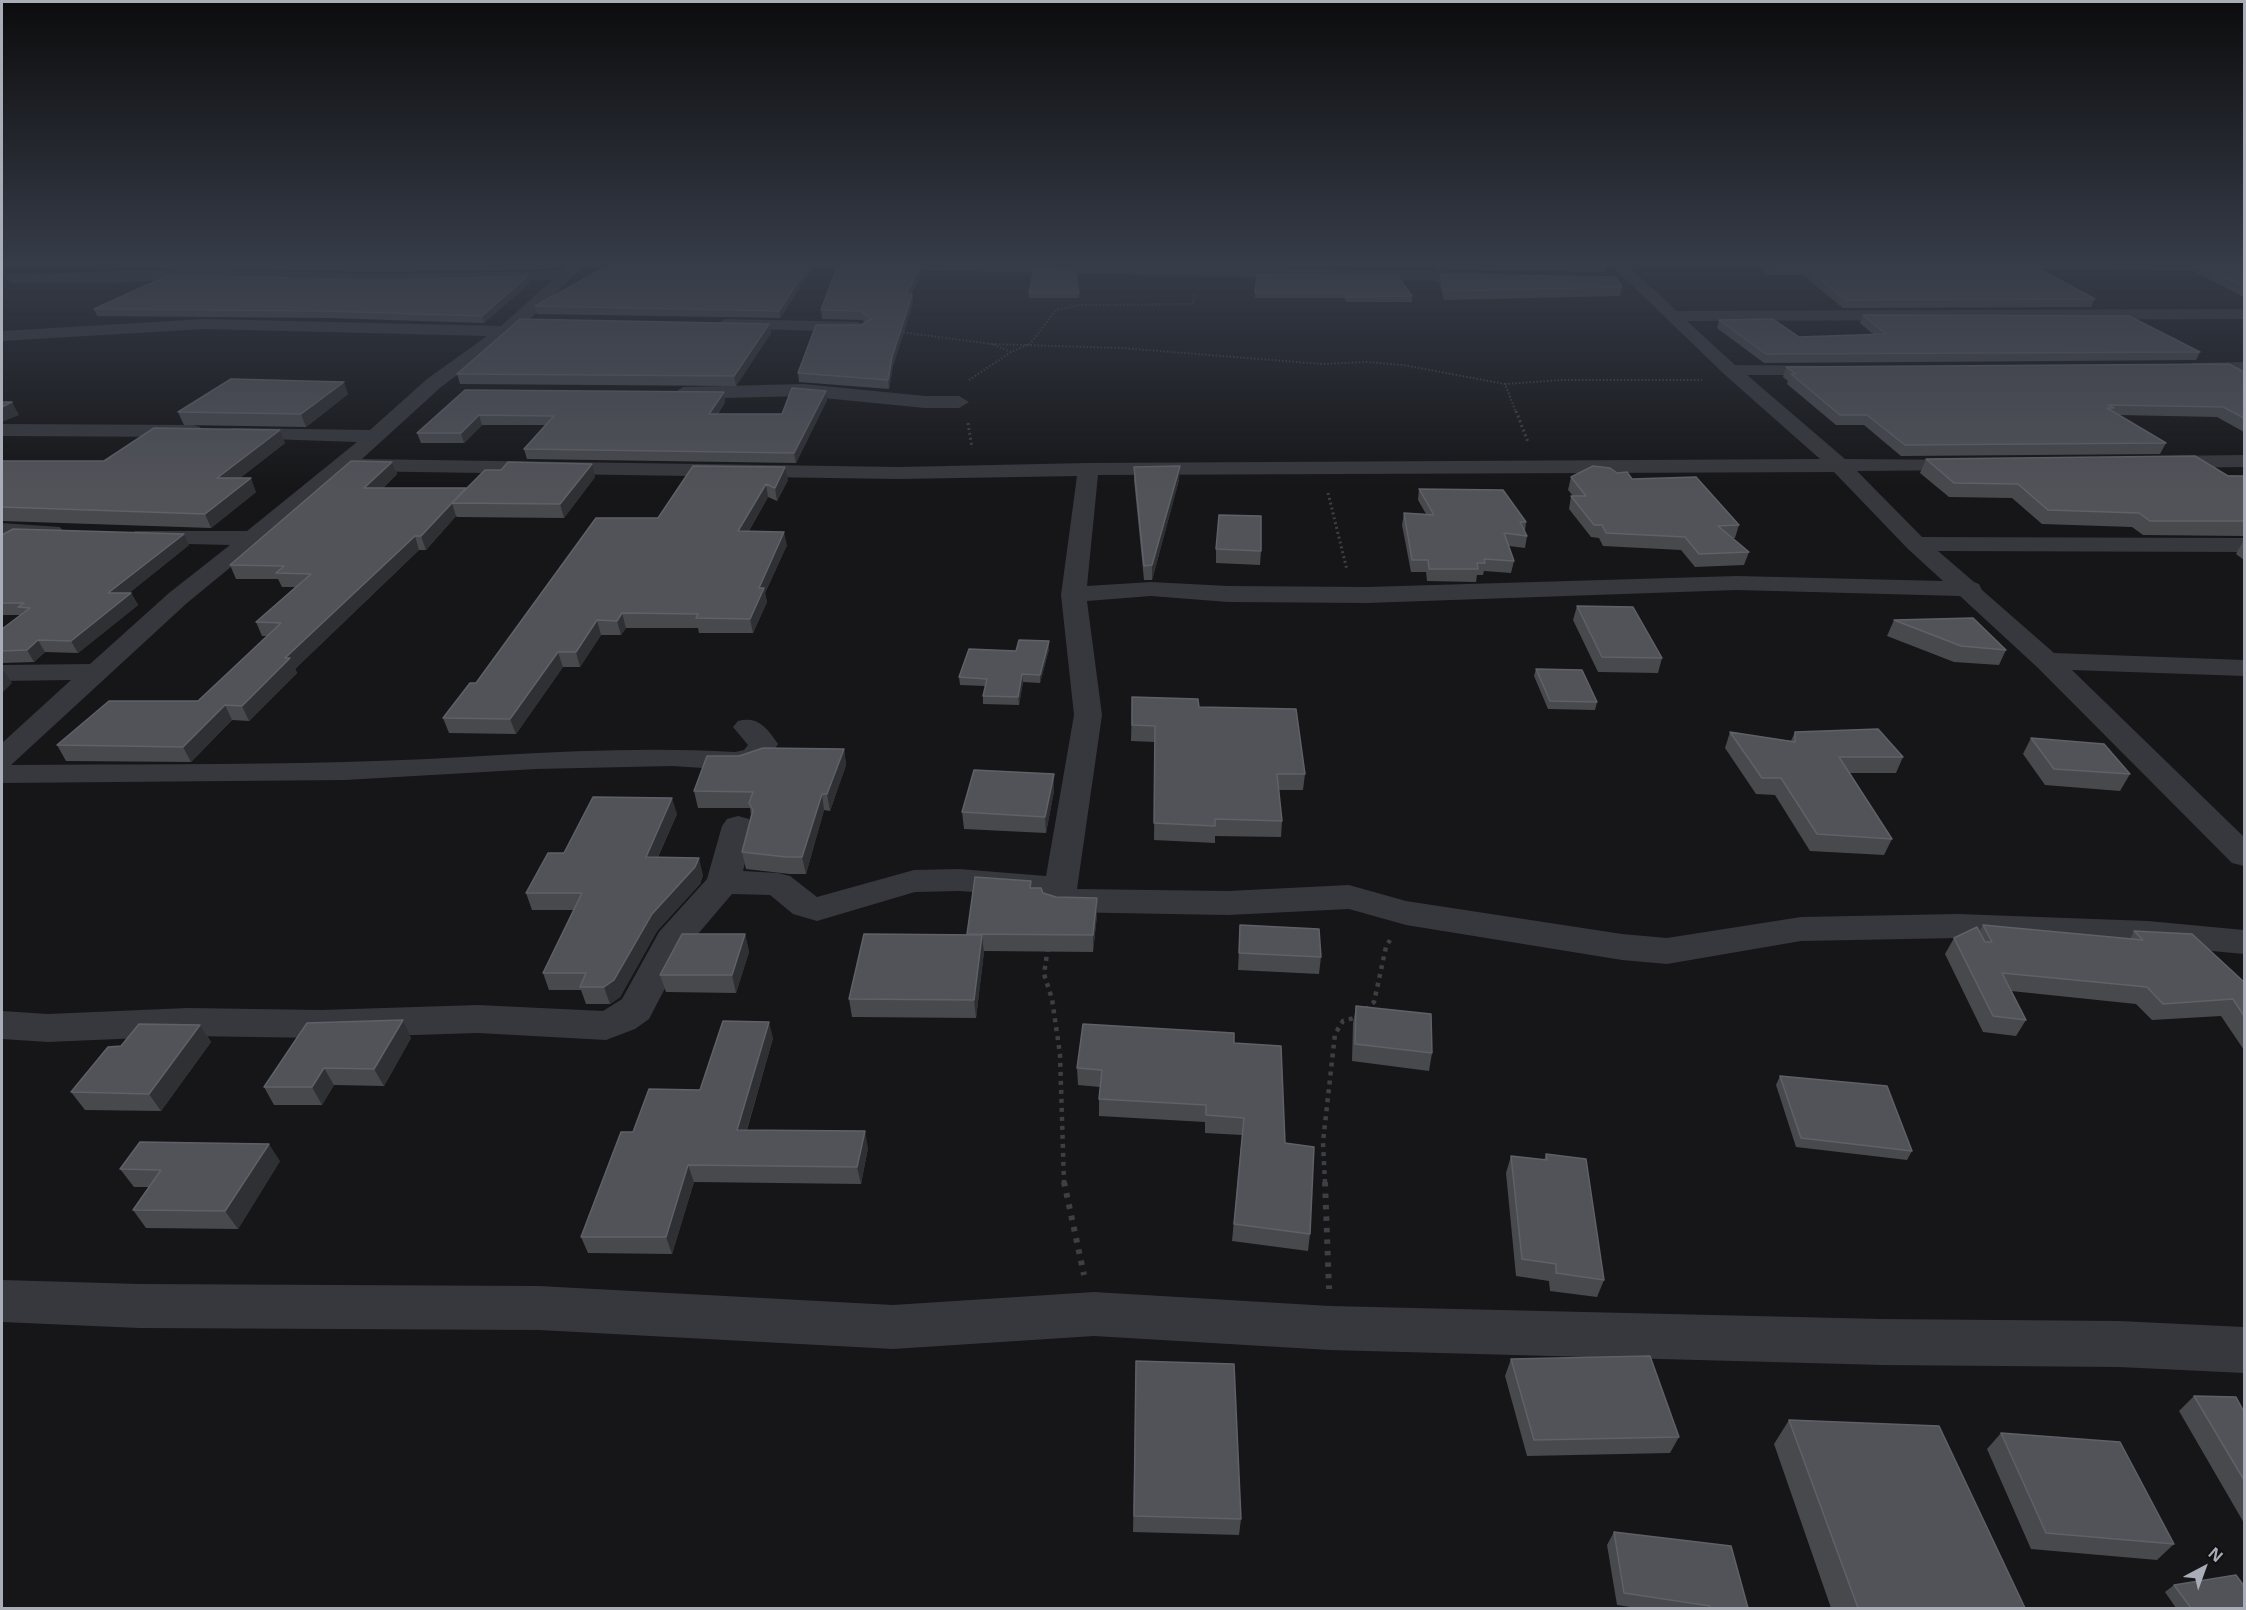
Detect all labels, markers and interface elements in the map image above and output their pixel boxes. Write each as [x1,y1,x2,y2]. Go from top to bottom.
north arrow [2174,1538,2234,1598]
text: N [2204,1542,2228,1567]

